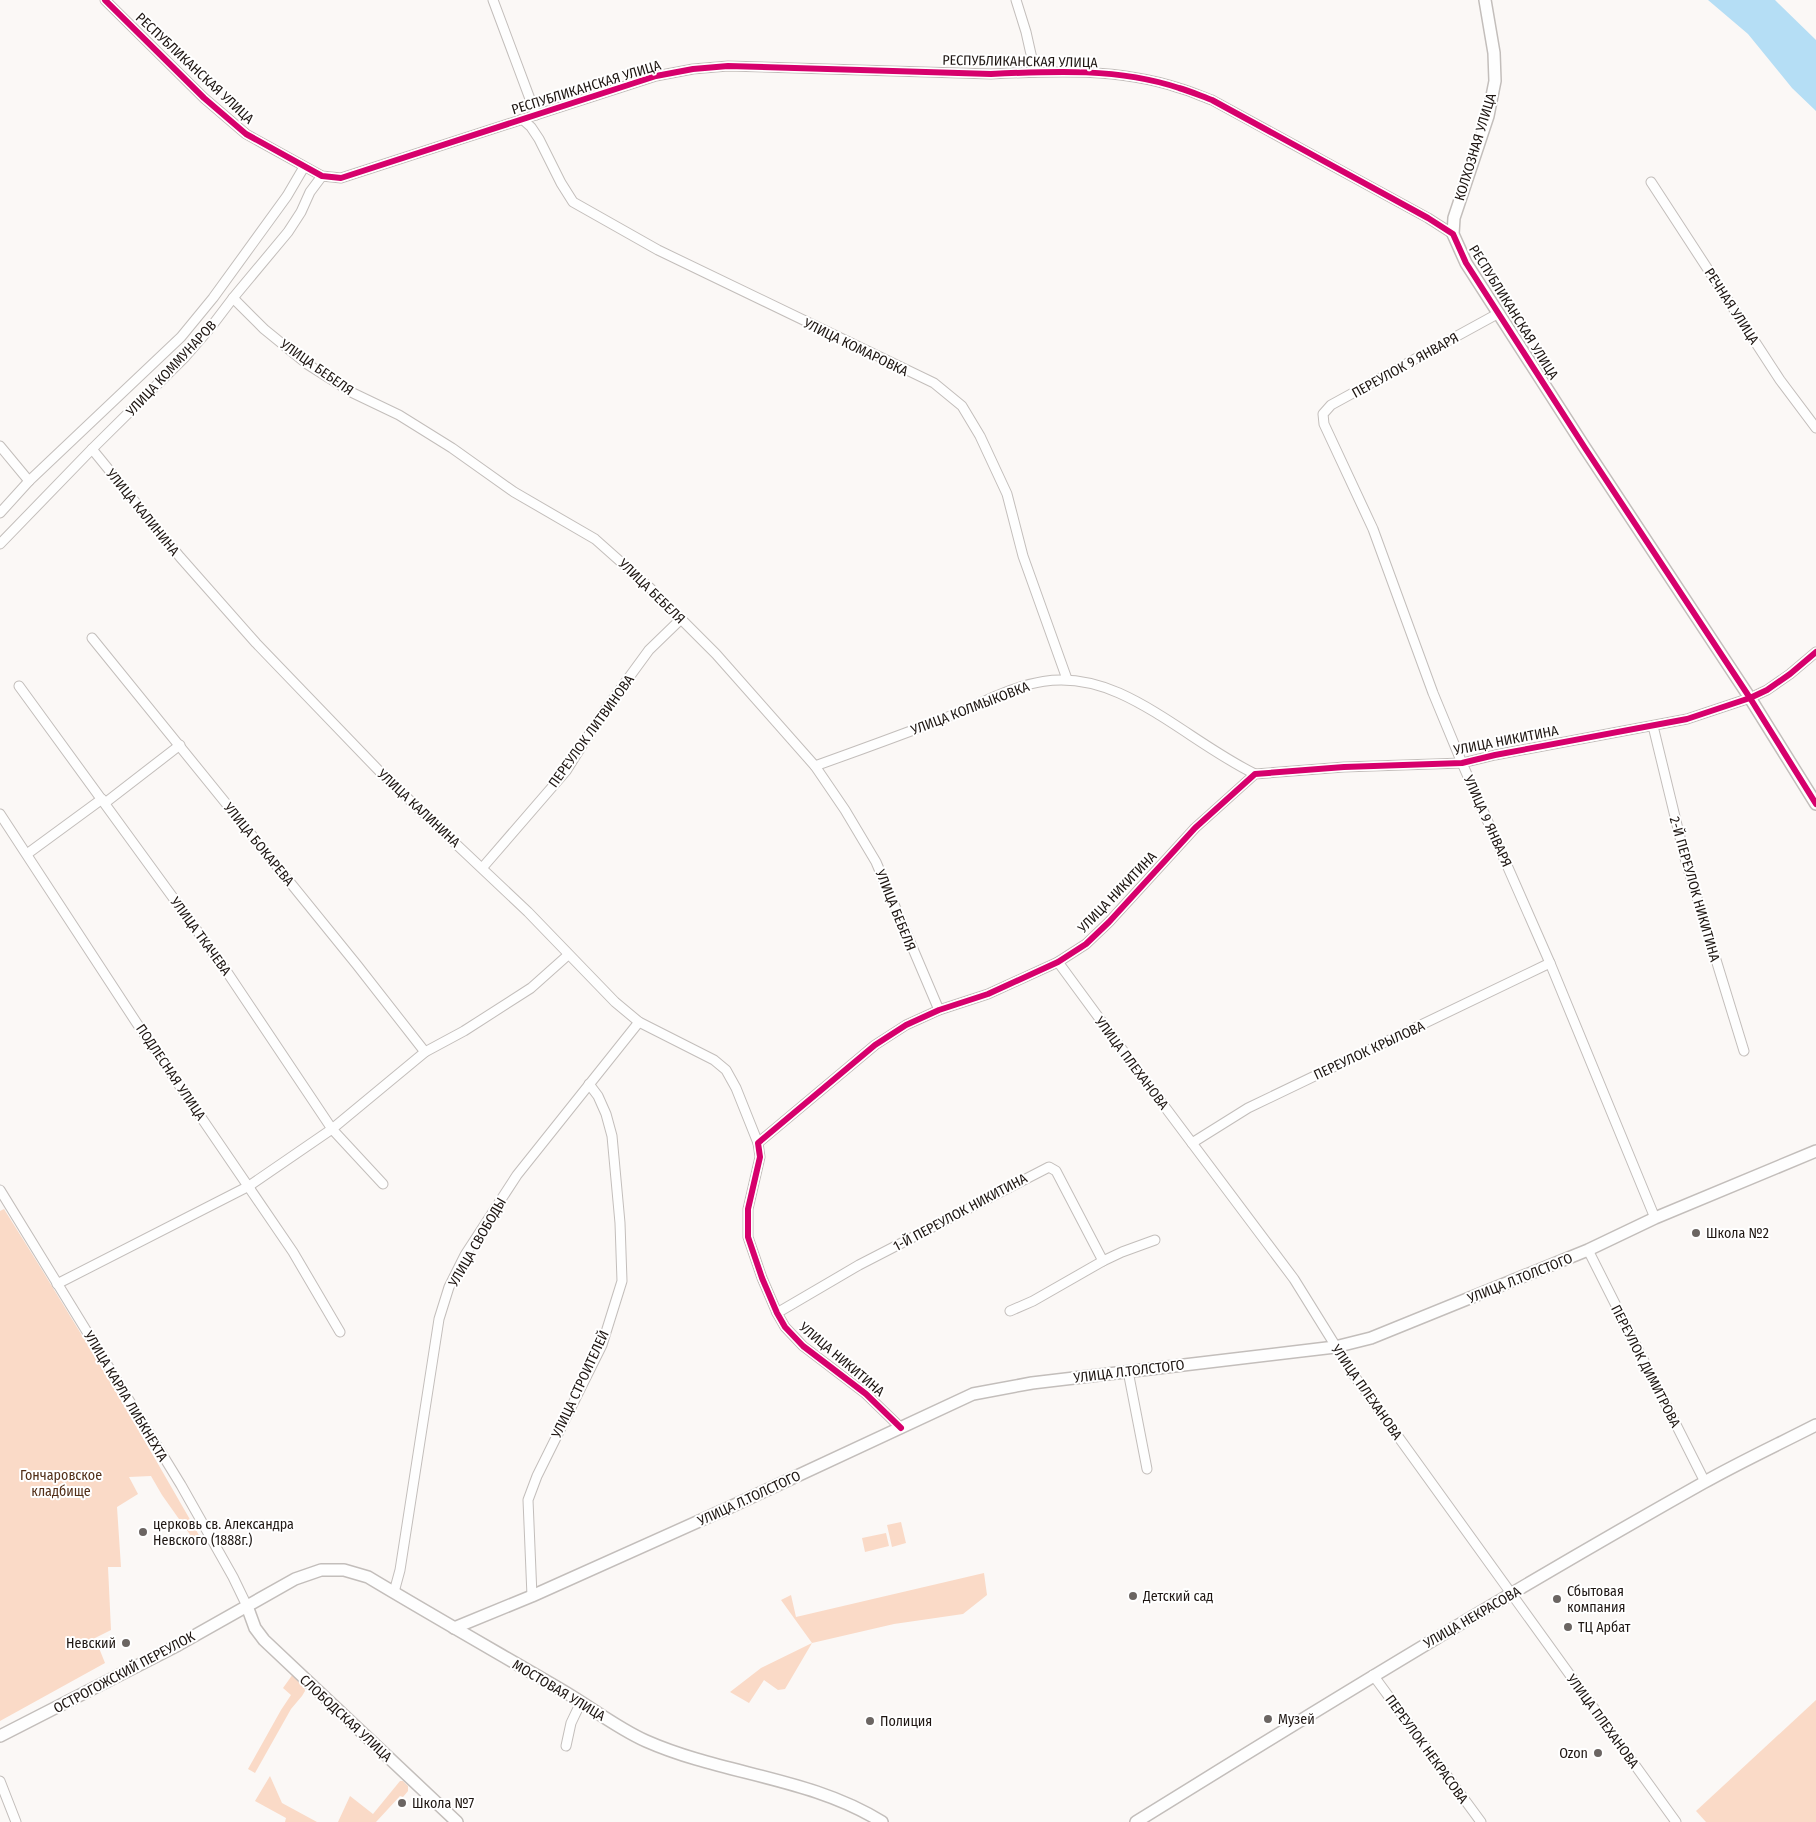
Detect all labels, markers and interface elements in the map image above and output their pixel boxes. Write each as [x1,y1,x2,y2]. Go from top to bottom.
street label: РЕСПУБЛИКАНСКАЯ УЛИЦА [132,9,258,128]
street label: РЕСПУБЛИКАНСКАЯ УЛИЦА [942,52,1098,71]
street label: РЕСПУБЛИКАНСКАЯ УЛИЦА [509,56,663,118]
street label: КОЛХОЗНАЯ УЛИЦА [1451,91,1500,203]
street label: РЕСПУБЛИКАНСКАЯ УЛИЦА [1465,242,1562,383]
street label: РЕЧНАЯ УЛИЦА [1701,265,1763,348]
street label: УЛИЦА КОМАРОВКА [800,314,911,380]
street label: УЛИЦА КОММУНАРОВ [122,317,220,420]
street label: ПЕРЕУЛОК 9 ЯНВАРЯ [1349,329,1462,402]
street label: УЛИЦА БЕБЕЛЯ [276,335,357,399]
street label: УЛИЦА КАЛИНИНА [102,465,183,560]
street label: УЛИЦА БЕБЕЛЯ [614,555,689,627]
street label: ПЕРЕУЛОК ЛИТВИНОВА [545,671,638,791]
street label: УЛИЦА КОЛМЫКОВКА [908,678,1032,739]
street label: УЛИЦА НИКИТИНА [1451,722,1560,759]
street label: УЛИЦА КАЛИНИНА [373,765,464,851]
street label: УЛИЦА 9 ЯНВАРЯ [1459,772,1515,870]
street label: УЛИЦА БОКАРЕВА [219,798,298,890]
street label: 2-Й ПЕРЕУЛОК НИКИТИНА [1666,815,1724,964]
street label: УЛИЦА НИКИТИНА [1074,848,1161,937]
street label: УЛИЦА БЕБЕЛЯ [871,866,920,953]
street label: УЛИЦА ТКАЧЕВА [166,893,235,979]
street label: УЛИЦА ПЛЕХАНОВА [1091,1013,1172,1114]
street label: ПЕРЕУЛОК КРЫЛОВА [1311,1017,1428,1084]
street label: ПОДЛЕСНАЯ УЛИЦА [132,1021,209,1124]
street label: 1-Й ПЕРЕУЛОК НИКИТИНА [890,1170,1031,1255]
street label: УЛИЦА СВОБОДЫ [445,1195,510,1291]
place label: Школа №2 [1706,1225,1769,1242]
marker: Школа №2 [1690,1227,1702,1239]
street label: УЛИЦА Л.ТОЛСТОГО [1464,1250,1575,1308]
street label: ПЕРЕУЛОК ДИМИТРОВА [1607,1302,1684,1431]
street label: УЛИЦА НИКИТИНА [795,1318,888,1400]
street label: УЛИЦА КАРЛА ЛИБКНЕХТА [79,1327,172,1465]
street label: УЛИЦА СТРОИТЕЛЕЙ [548,1328,613,1442]
street label: УЛИЦА ПЛЕХАНОВА [1327,1341,1406,1444]
street label: УЛИЦА Л.ТОЛСТОГО [1072,1356,1186,1387]
park label: Гончаровское кладбище [20,1467,102,1500]
street label: УЛИЦА Л.ТОЛСТОГО [694,1467,804,1530]
place label: церковь св. Александра Невского (1888г.) [153,1516,294,1549]
marker: церковь св. Александра Невского (1888г.) [137,1526,149,1538]
street label: УЛИЦА НЕКРАСОВА [1420,1582,1524,1653]
place label: Сбытовая компания [1567,1583,1626,1616]
place label: Детский сад [1142,1588,1213,1605]
marker: Детский сад [1127,1590,1139,1602]
marker: Сбытовая компания [1551,1593,1563,1605]
place label: ТЦ Арбат [1578,1619,1631,1636]
marker: ТЦ Арбат [1562,1621,1574,1633]
street label: ОСТРОГОЖСКИЙ ПЕРЕУЛОК [51,1628,198,1717]
place label: Невский [66,1635,116,1652]
marker: Невский [120,1637,132,1649]
street label: МОСТОВАЯ УЛИЦА [509,1656,609,1725]
street label: УЛИЦА ПЛЕХАНОВА [1562,1670,1643,1772]
street label: СЛОБОДСКАЯ УЛИЦА [296,1671,396,1766]
street label: ПЕРЕУЛОК НЕКРАСОВА [1382,1692,1472,1807]
place label: Музей [1278,1711,1315,1728]
place label: Полиция [880,1713,932,1730]
marker: Музей [1262,1713,1274,1725]
marker: Полиция [864,1715,876,1727]
place label: Ozon [1559,1745,1588,1762]
marker: Ozon [1592,1747,1604,1759]
place label: Школа №7 [412,1795,474,1812]
marker: Школа №7 [396,1797,408,1809]

